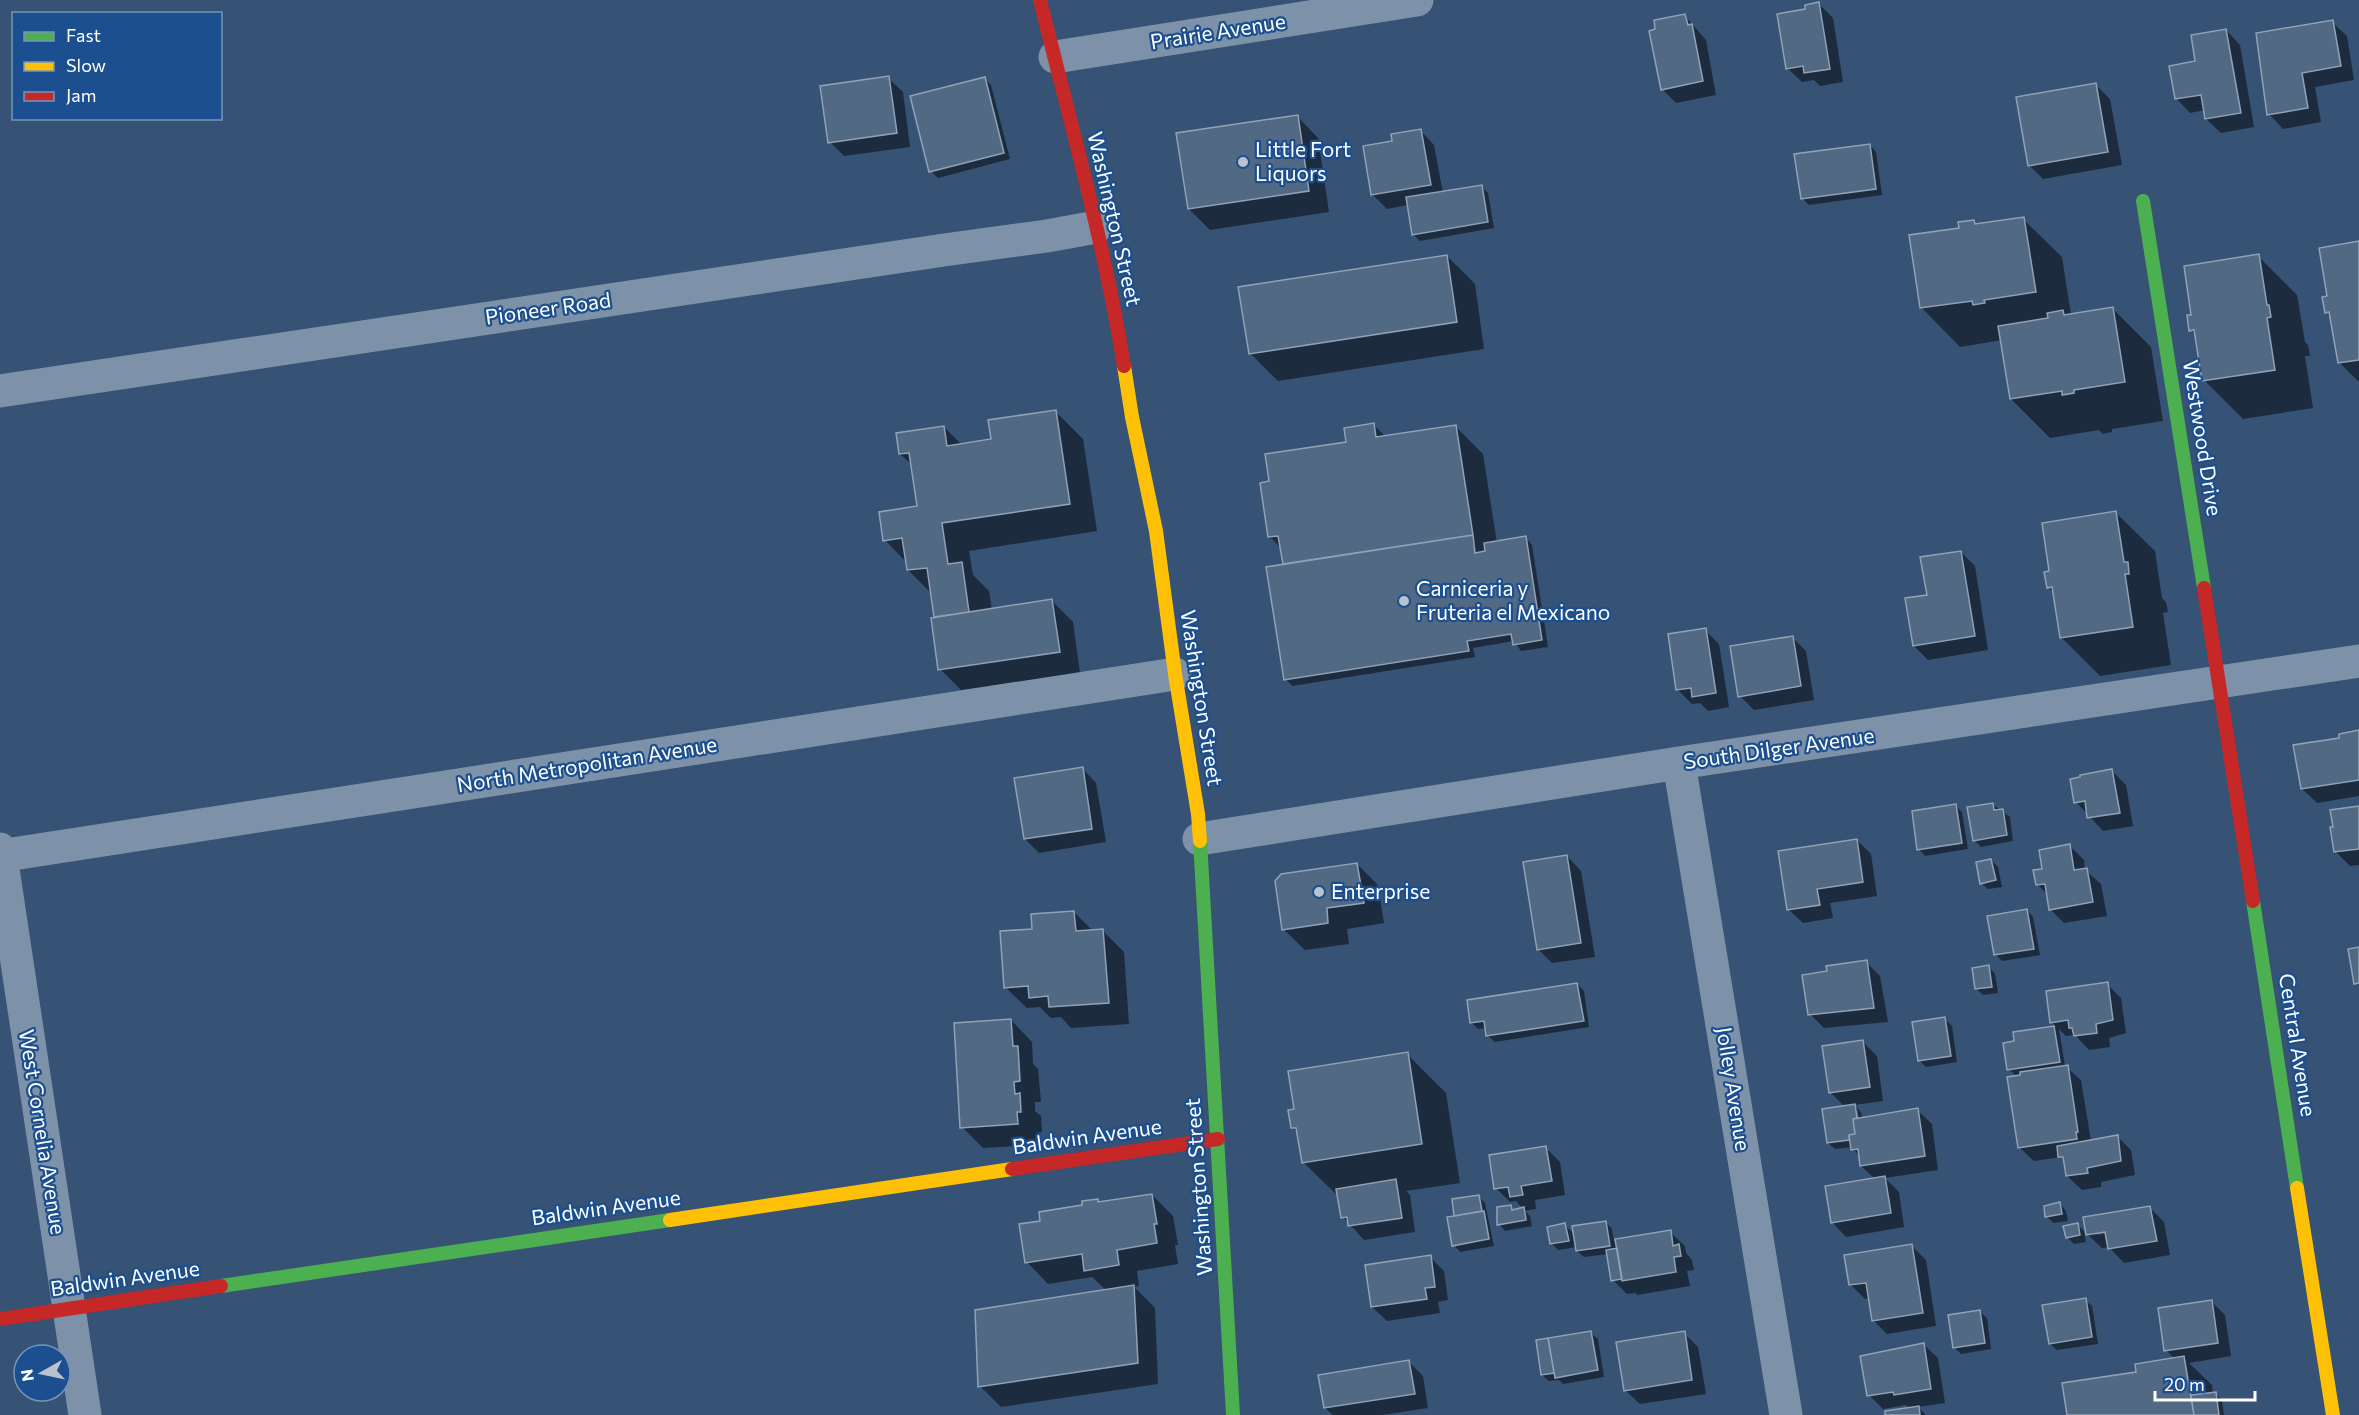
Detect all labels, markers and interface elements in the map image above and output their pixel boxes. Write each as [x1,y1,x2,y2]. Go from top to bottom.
street label: Prairie Avenue [1148,7,1287,54]
legend [12,12,222,120]
text: Fast [66,24,101,46]
text: Slow [66,54,106,76]
text: Jam [66,84,96,106]
street label: Washington Street [1083,129,1148,308]
place label: Little Fort Liquors [1255,136,1351,185]
marker: Little Fort Liquors [1236,155,1250,169]
street label: Pioneer Road [483,286,612,329]
street label: Westwood Drive [2179,358,2228,518]
place label: Carniceria y Fruteria el Mexicano [1416,575,1610,624]
marker: Carniceria y Fruteria el Mexicano [1397,594,1411,608]
street label: Washington Street [1176,608,1229,788]
street label: South Dilger Avenue [1682,722,1876,773]
street label: North Metropolitan Avenue [455,731,719,796]
place label: Enterprise [1331,878,1430,903]
marker: Enterprise [1312,885,1326,899]
street label: Central Avenue [2275,971,2322,1118]
street label: Jolley Avenue [1712,1025,1757,1152]
street label: West Cornelia Avenue [15,1027,72,1236]
street label: Washington Street [1179,1097,1216,1277]
street label: Baldwin Avenue [1011,1113,1163,1158]
street label: Baldwin Avenue [530,1184,682,1229]
street label: Baldwin Avenue [49,1255,201,1300]
north arrow [12,1343,72,1403]
scale bar [2155,1364,2256,1402]
text: N [16,1368,37,1383]
text: 20 m [2164,1373,2205,1395]

